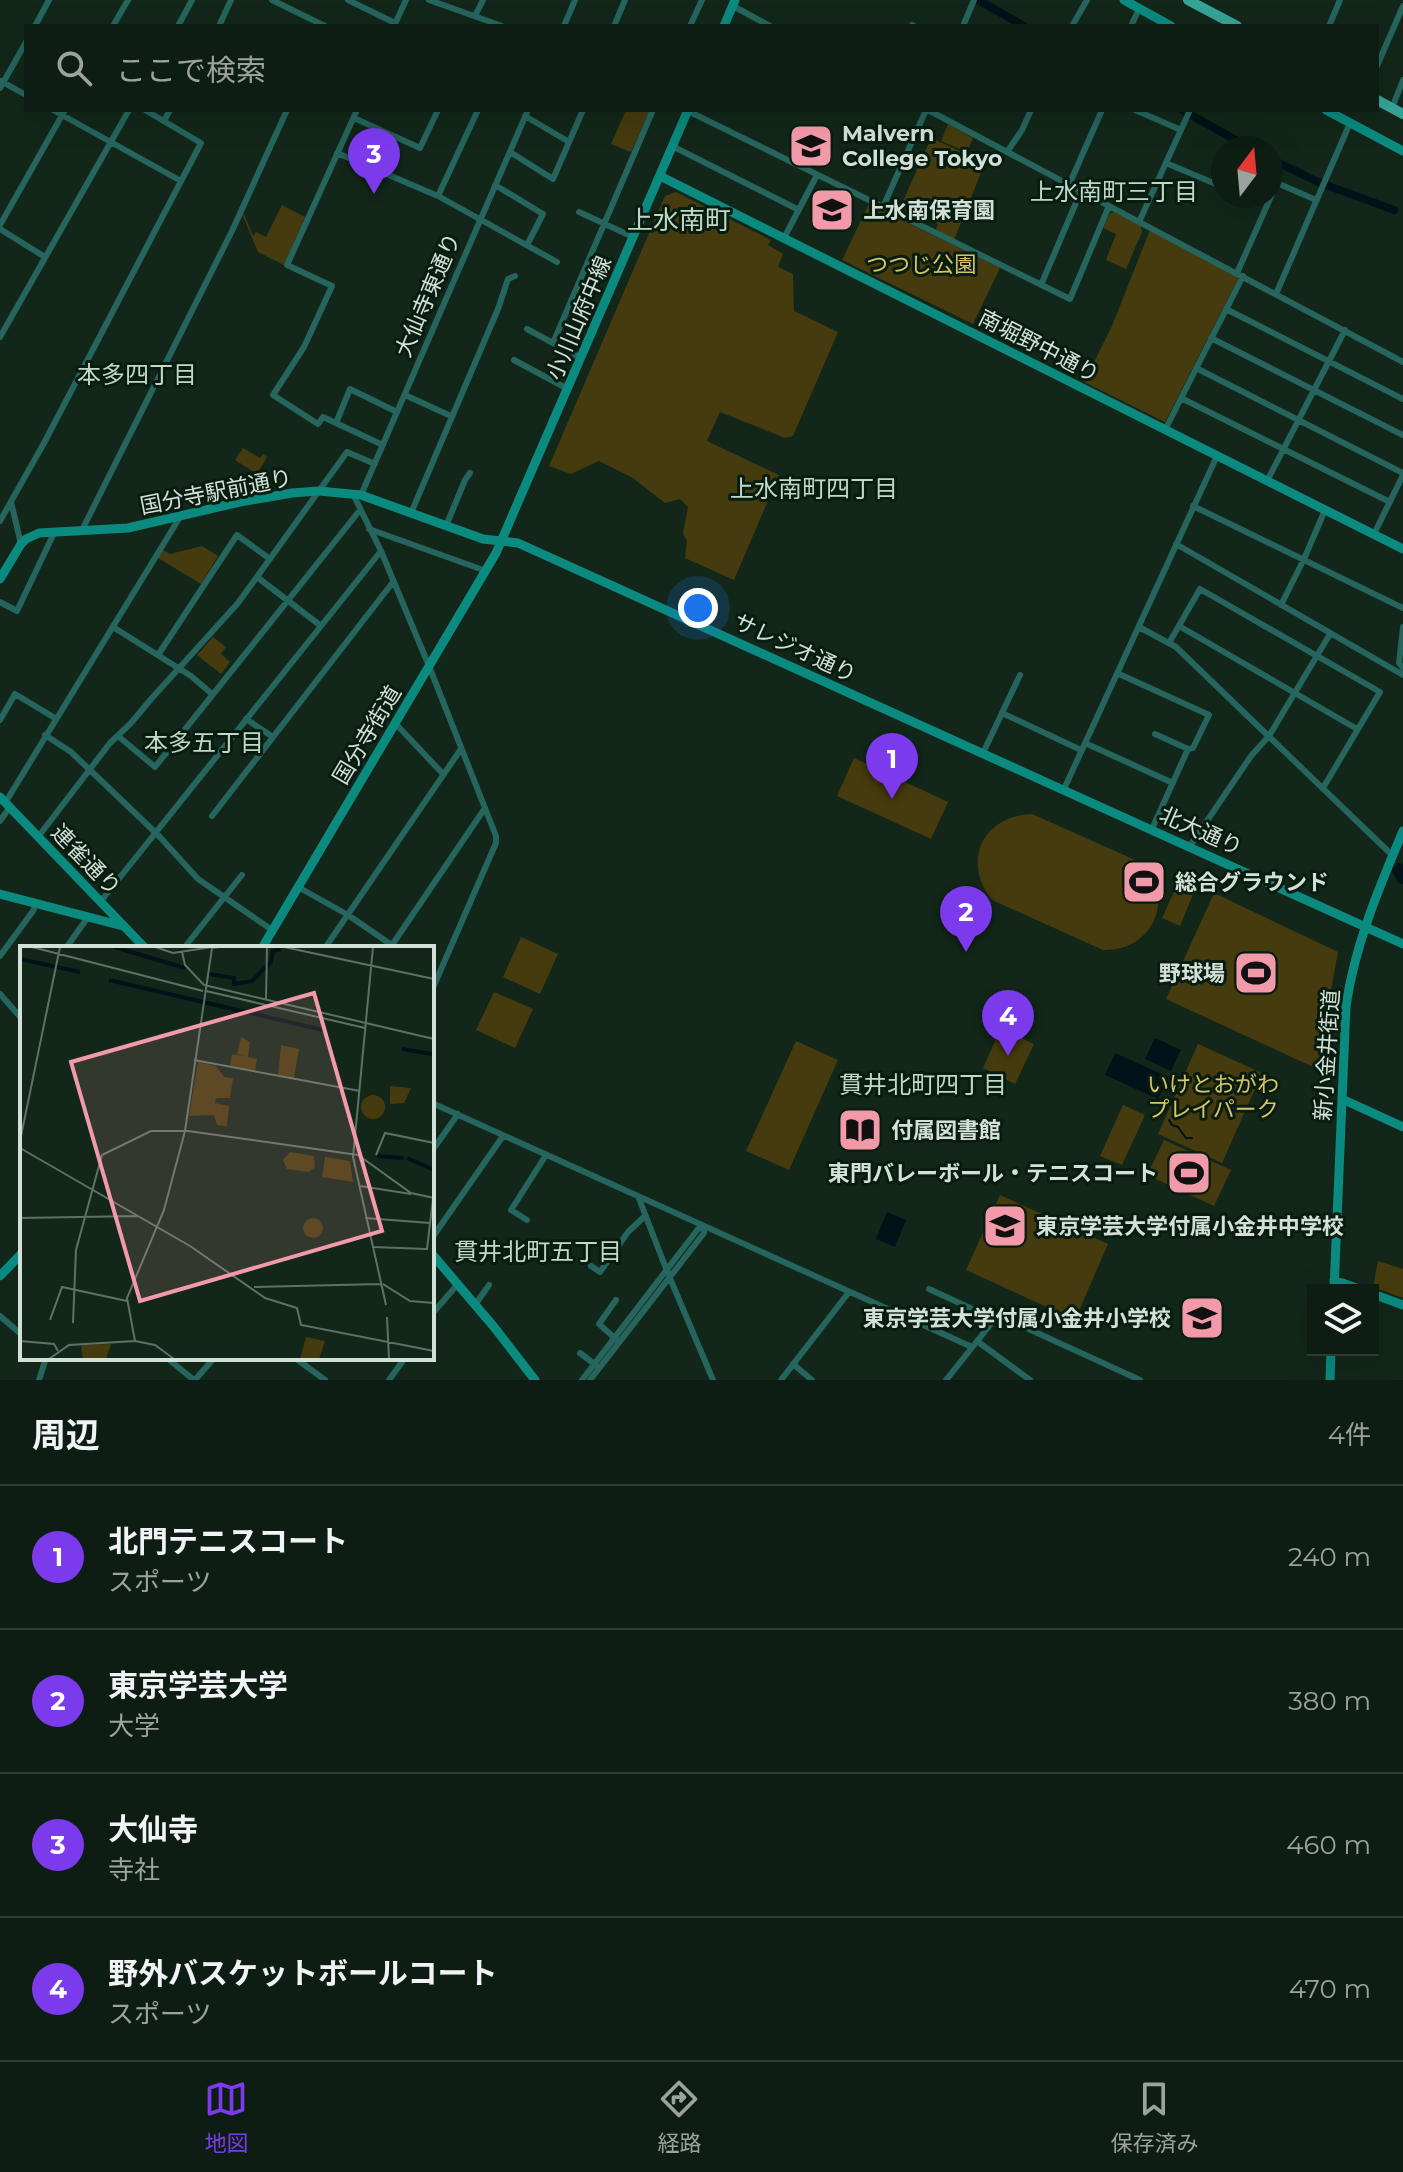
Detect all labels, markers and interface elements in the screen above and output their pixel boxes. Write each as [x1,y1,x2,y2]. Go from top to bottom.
search box [24,24,1379,112]
icon: search [52,46,96,90]
text: ここで検索 [116,52,266,89]
place label: Malvern College Tokyo [842,120,1003,172]
school or university icon: Malvern College Tokyo [787,122,835,170]
pin: 3 [348,128,400,194]
north arrow [1211,136,1283,208]
district label: 上水南町三丁目 [1030,177,1198,206]
school or university icon: 上水南保育園 [808,186,856,234]
place label: 上水南保育園 [863,197,995,224]
district label: 上水南町 [627,204,731,236]
street label: 大仙寺東通り [390,229,466,361]
park label: つつじ公園 [866,251,976,278]
street label: 小川山府中線 [541,252,617,384]
street label: 南堀野中通り [974,304,1104,388]
district label: 本多四丁目 [77,360,197,389]
street label: 国分寺駅前通り [138,464,294,520]
district label: 上水南町四丁目 [730,474,898,503]
your location [678,588,718,628]
street label: サレジオ通り [729,608,861,688]
street label: 国分寺街道 [327,681,407,789]
district label: 本多五丁目 [144,728,264,757]
pin: 1 [866,733,918,799]
street label: 北大通り [1155,801,1247,861]
street label: 連雀通り [46,819,126,901]
sports icon: 総合グラウンド [1120,858,1168,906]
place label: 総合グラウンド [1175,869,1329,896]
pin: 2 [940,886,992,952]
inset map [20,946,434,1360]
sports icon: 野球場 [1232,949,1280,997]
place label: 野球場 [1159,960,1225,987]
street label: 新小金井街道 [1309,988,1345,1122]
pin: 4 [982,990,1034,1056]
district label: 貫井北町四丁目 [839,1070,1007,1099]
park label: いけとおがわ プレイパーク [1147,1071,1279,1123]
library icon: 付属図書館 [836,1106,884,1154]
place label: 付属図書館 [891,1117,1001,1144]
sports icon: 東門バレーボール・テニスコート [1165,1149,1213,1197]
place label: 東門バレーボール・テニスコート [828,1160,1158,1187]
school or university icon: 東京学芸大学付属小金井中学校 [981,1202,1029,1250]
place label: 東京学芸大学付属小金井中学校 [1036,1213,1344,1240]
district label: 貫井北町五丁目 [454,1237,622,1266]
map controls [1307,1284,1379,1356]
button: layers [1307,1284,1379,1356]
school or university icon: 東京学芸大学付属小金井小学校 [1178,1294,1226,1342]
place label: 東京学芸大学付属小金井小学校 [863,1305,1171,1332]
text: 周辺 [32,1414,100,1456]
text: 4件 [1328,1419,1371,1451]
text: 北門テニスコート [108,1523,348,1560]
text: 1 [53,1541,63,1573]
text: 240 m [1288,1541,1371,1573]
text: スポーツ [108,1566,211,1598]
text: 東京学芸大学 [108,1667,288,1704]
text: 2 [50,1685,66,1717]
text: 380 m [1288,1685,1371,1717]
text: 大学 [108,1710,160,1742]
text: 大仙寺 [108,1811,198,1848]
text: 3 [50,1829,66,1861]
text: 460 m [1286,1829,1371,1861]
text: 寺社 [108,1854,160,1886]
text: 野外バスケットボールコート [108,1955,497,1992]
text: 4 [49,1973,67,2005]
text: 470 m [1289,1973,1371,2005]
text: スポーツ [108,1998,211,2030]
tab: 地図 [204,2077,249,2157]
tab: 経路 [657,2077,702,2157]
tab: 保存済み [1110,2077,1199,2157]

